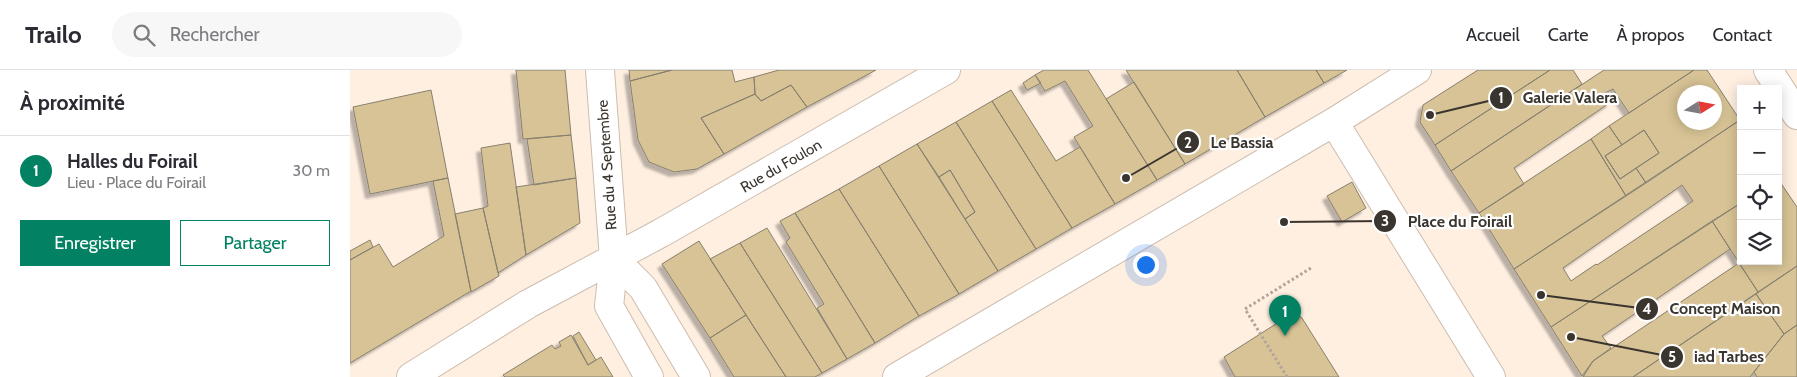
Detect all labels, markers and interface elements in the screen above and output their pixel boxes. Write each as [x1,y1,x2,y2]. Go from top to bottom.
search box [112,12,462,57]
text: Trailo [25,20,82,49]
icon: search [130,21,158,49]
text: Rechercher [170,23,260,46]
text: Accueil [1466,24,1520,46]
text: Carte [1548,24,1588,46]
text: À propos [1616,24,1684,46]
text: Contact [1712,24,1772,46]
callout: Galerie Valera [1488,82,1628,113]
north arrow [1677,85,1722,130]
map controls [1737,85,1782,265]
button: + [1737,85,1782,130]
text: Galerie Valera [1523,88,1617,107]
text: 1 [1498,89,1504,107]
text: À proximité [20,90,125,115]
street label: Rue du 4 Septembre [593,99,621,231]
callout: Le Bassia [1175,127,1283,158]
button: − [1737,130,1782,175]
text: Le Bassia [1210,133,1274,152]
text: 2 [1184,134,1192,152]
street label: Rue du Foulon [737,136,825,196]
text: Halles du Foirail [67,150,198,173]
text: 1 [33,161,39,180]
text: 30 m [293,161,330,180]
text: Lieu · Place du Foirail [67,173,206,192]
button: locate [1737,175,1782,220]
callout: Place du Foirail [1373,206,1522,237]
text: 3 [1381,212,1389,230]
text: Place du Foirail [1408,212,1512,231]
button: Enregistrer [20,220,170,266]
button: Partager [180,220,330,266]
button: layers [1737,220,1782,265]
your location [1133,252,1159,278]
callout: Concept Maison [1635,293,1790,324]
pin: 1 [1269,295,1301,336]
text: Concept Maison [1670,299,1780,318]
text: 4 [1642,300,1652,318]
callout: iad Tarbes [1659,341,1774,372]
text: iad Tarbes [1694,347,1764,366]
text: 5 [1668,348,1676,366]

